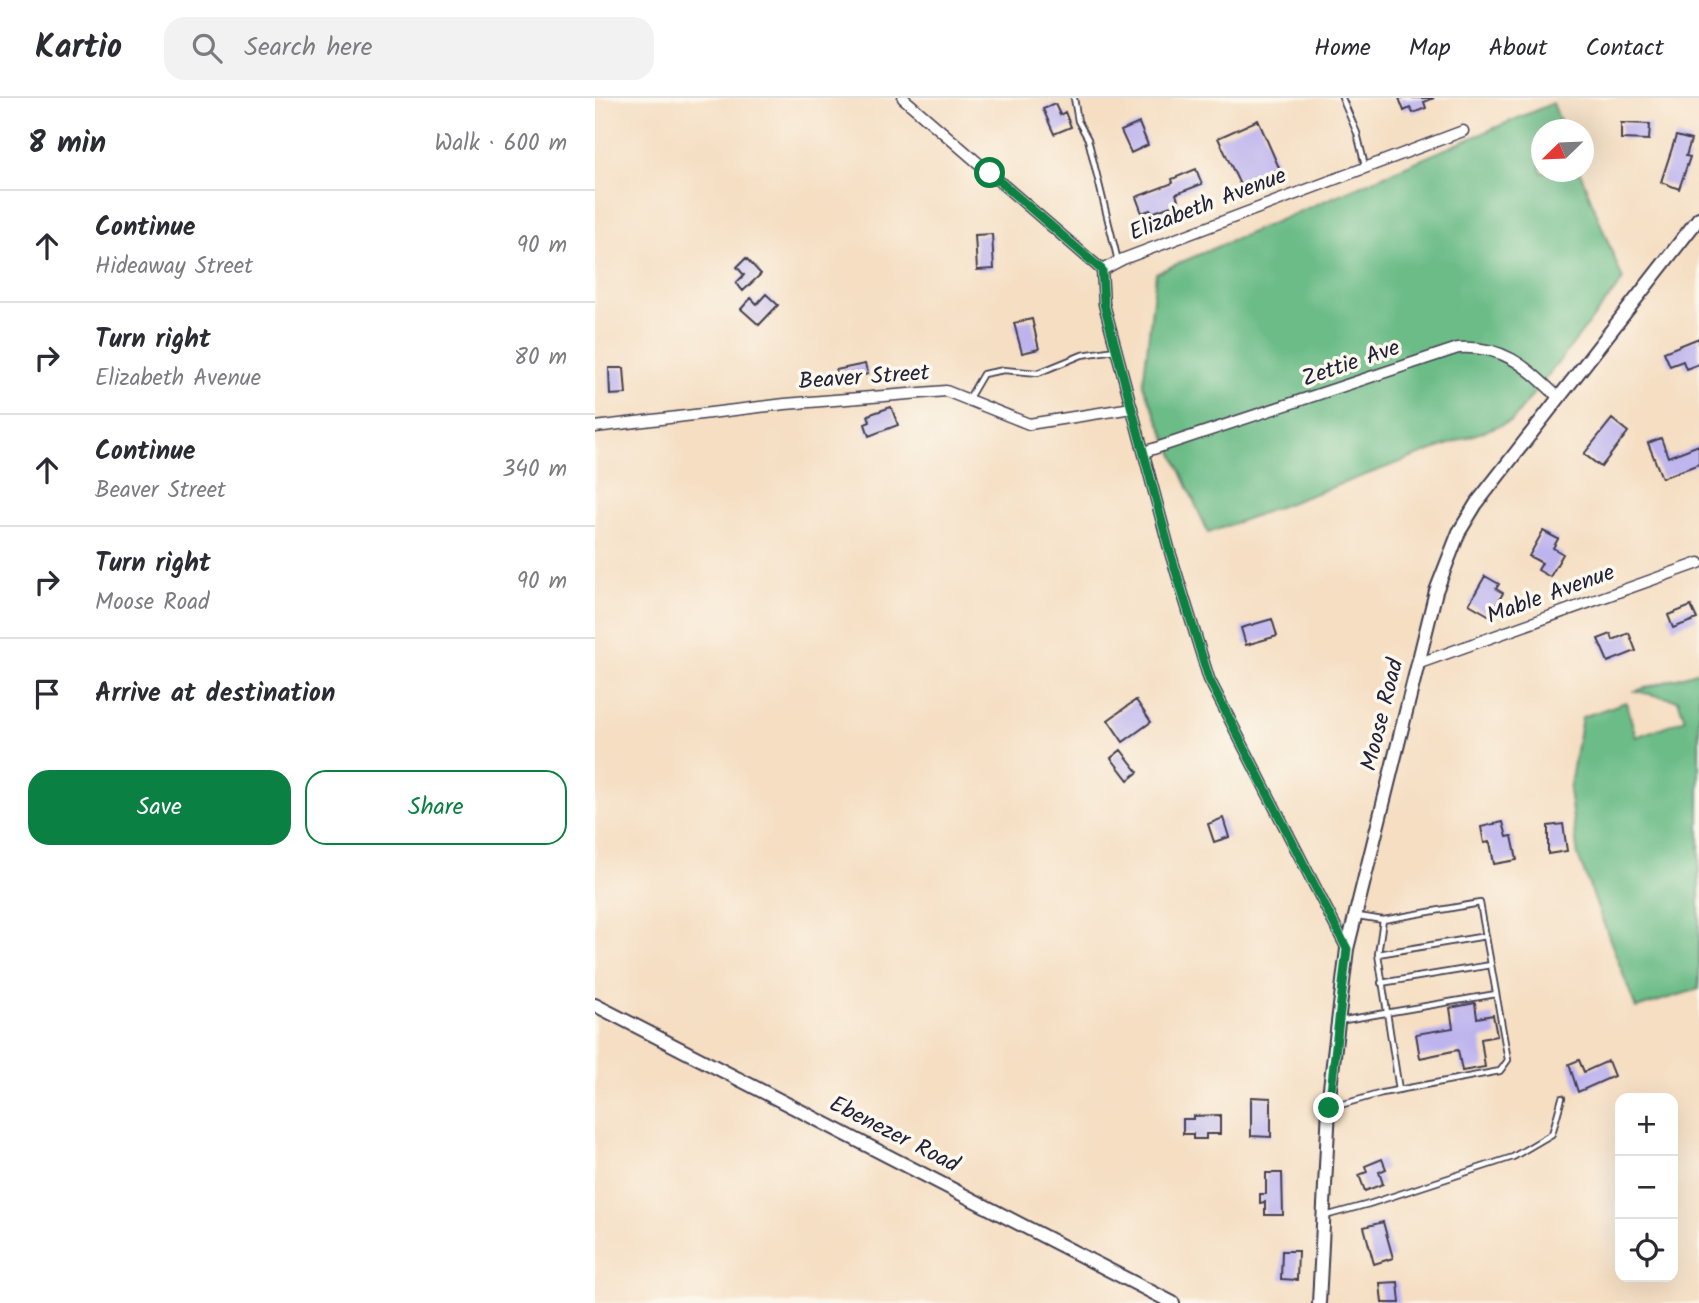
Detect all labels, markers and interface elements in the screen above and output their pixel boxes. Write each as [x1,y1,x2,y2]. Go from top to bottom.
search box [164,17,654,80]
text: Kartio [35,22,122,75]
text: Search here [244,27,372,69]
icon: search [188,29,226,67]
text: Home [1314,29,1371,68]
text: Map [1409,29,1451,68]
text: About [1489,29,1547,68]
text: Contact [1585,29,1664,68]
north arrow [1531,119,1594,182]
text: 8 min [28,120,106,168]
text: Walk · 600 m [435,126,567,162]
route start [974,157,1005,188]
street label: Elizabeth Avenue [1124,158,1292,252]
text: Continue [95,207,196,249]
icon: ahead [28,227,66,265]
text: 90 m [517,228,567,264]
text: Hideaway Street [95,249,253,285]
text: Turn right [95,319,211,361]
street label: Zettie Ave [1297,330,1405,398]
icon: right [28,339,66,377]
text: 80 m [514,340,567,376]
street label: Beaver Street [797,355,932,401]
text: Elizabeth Avenue [95,361,261,397]
text: Continue [95,431,196,473]
icon: ahead [28,451,66,489]
text: 340 m [502,452,567,488]
text: Beaver Street [95,473,226,509]
text: Turn right [95,543,211,585]
street label: Mable Avenue [1482,555,1620,635]
icon: right [28,563,66,601]
text: 90 m [517,564,567,600]
text: Moose Road [95,585,209,621]
street label: Moose Road [1352,655,1414,775]
text: Arrive at destination [95,673,335,715]
icon: arrive [28,675,66,713]
button: Save [28,770,291,845]
button: Share [305,770,567,845]
street label: Ebenezer Road [823,1087,966,1183]
route end [1313,1092,1344,1123]
map controls [1615,1093,1678,1282]
button: + [1615,1093,1678,1156]
button: − [1615,1156,1678,1219]
button: locate [1615,1219,1678,1282]

